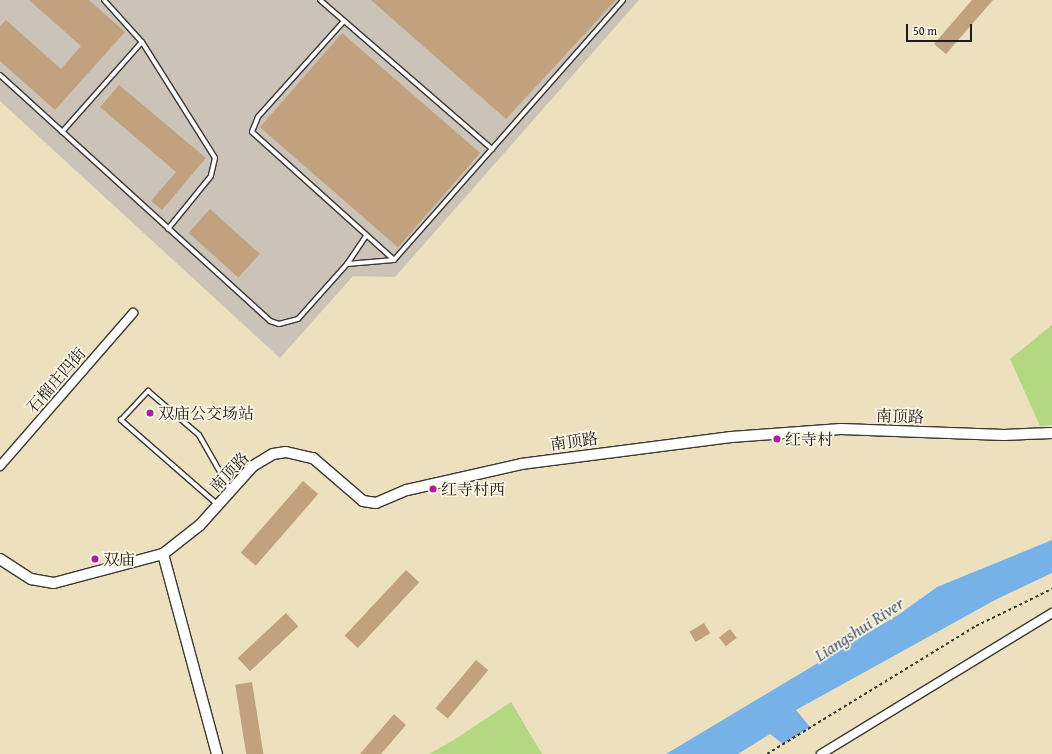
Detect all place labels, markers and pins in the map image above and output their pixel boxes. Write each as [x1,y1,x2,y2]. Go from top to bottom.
place label: 双庙公交场站 [158,403,254,423]
marker: 双庙公交场站 [145,408,155,418]
place label: 红寺村 [785,429,833,449]
marker: 红寺村 [772,434,782,444]
place label: 红寺村西 [441,479,505,499]
marker: 红寺村西 [428,484,438,494]
place label: 双庙 [103,549,135,569]
marker: 双庙 [90,554,100,564]

